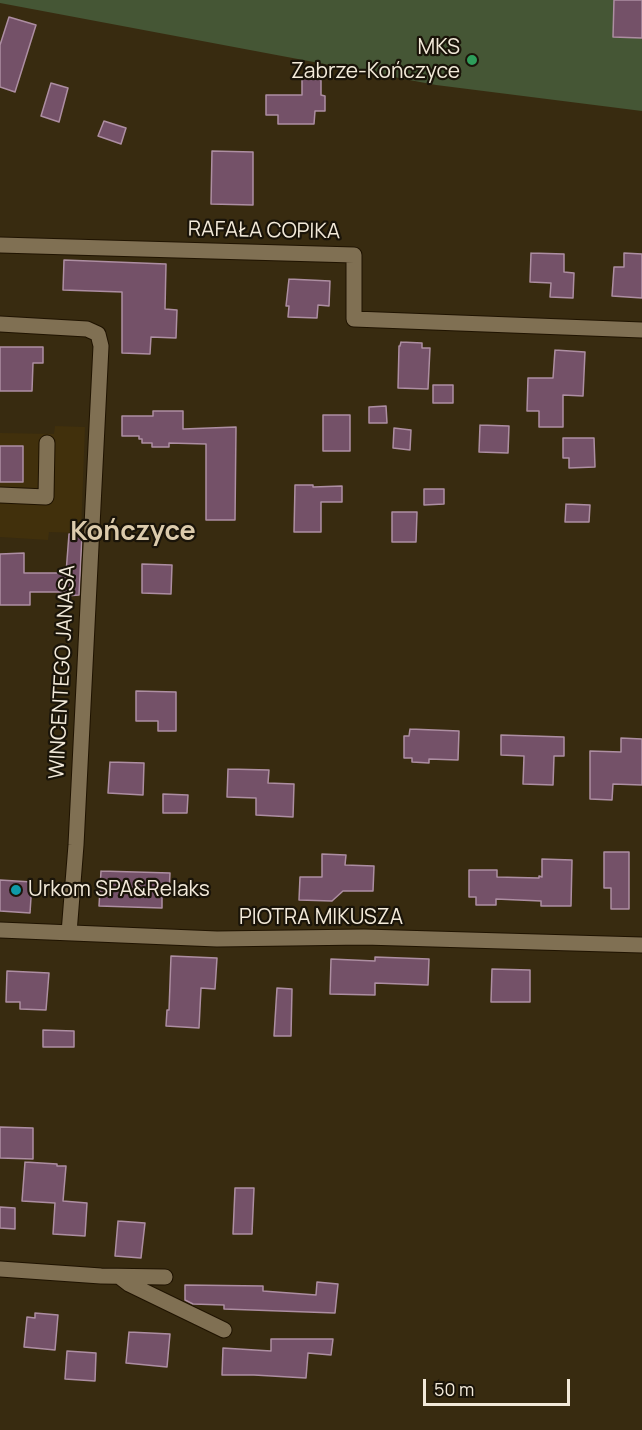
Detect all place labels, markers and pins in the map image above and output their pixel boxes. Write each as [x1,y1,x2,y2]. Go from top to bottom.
place label: MKS Zabrze-Kończyce [291,35,460,85]
marker: MKS Zabrze-Kończyce [465,53,479,67]
place label: Urkom SPA&Relaks [28,877,210,903]
marker: Urkom SPA&Relaks [9,883,23,897]

